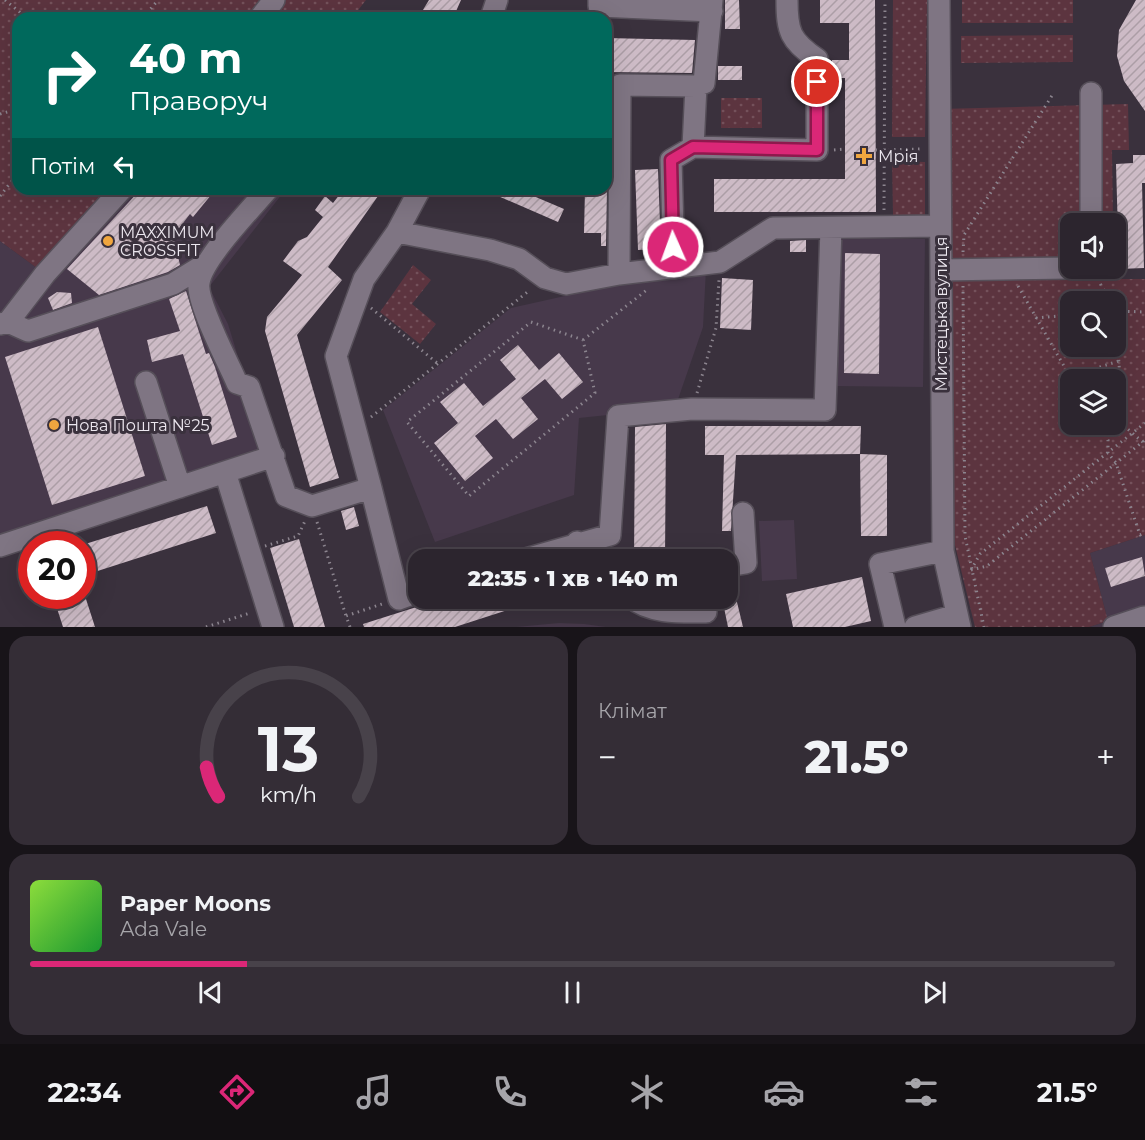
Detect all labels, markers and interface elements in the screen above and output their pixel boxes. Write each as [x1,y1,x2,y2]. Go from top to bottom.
text: 40 m [129,32,242,84]
icon: right [30,36,108,114]
pin [791,56,842,107]
icon: arrive [800,65,833,98]
text: Праворуч [129,84,268,117]
marker: Мрія [855,147,873,165]
place label: Мрія [878,147,918,166]
icon: left [108,150,141,183]
text: Потім [30,153,96,180]
map controls [1060,213,1126,435]
button: sound [1060,213,1126,279]
position arrow [641,215,705,279]
place label: MAXXIMUM CROSSFIT [120,223,215,260]
marker: MAXXIMUM CROSSFIT [101,234,115,248]
street label: Мистецька вулиця [932,237,951,392]
button: search [1060,291,1126,357]
button: layers [1060,369,1126,435]
place label: Нова Пошта №25 [66,416,210,435]
marker: Нова Пошта №25 [47,418,61,432]
speed limit sign: 20 [18,531,96,609]
text: 22:35 · 1 хв · 140 m [468,565,678,592]
text: Клімат [598,699,667,723]
text: 13 [258,711,319,787]
text: 21.5° [805,729,908,784]
text: − [598,737,617,777]
text: + [1096,737,1115,777]
text: km/h [260,782,317,808]
text: Paper Moons [120,890,271,917]
text: Ada Vale [120,917,207,941]
icon: previous [194,976,227,1009]
icon: pause [556,976,589,1009]
icon: next [918,976,951,1009]
icon: directions [216,1071,258,1113]
icon: music [353,1071,395,1113]
icon: phone [489,1071,531,1113]
icon: climate [626,1071,668,1113]
icon: car [763,1071,805,1113]
icon: filters [900,1071,942,1113]
text: 22:34 [47,1076,121,1109]
text: 21.5° [1037,1076,1098,1109]

